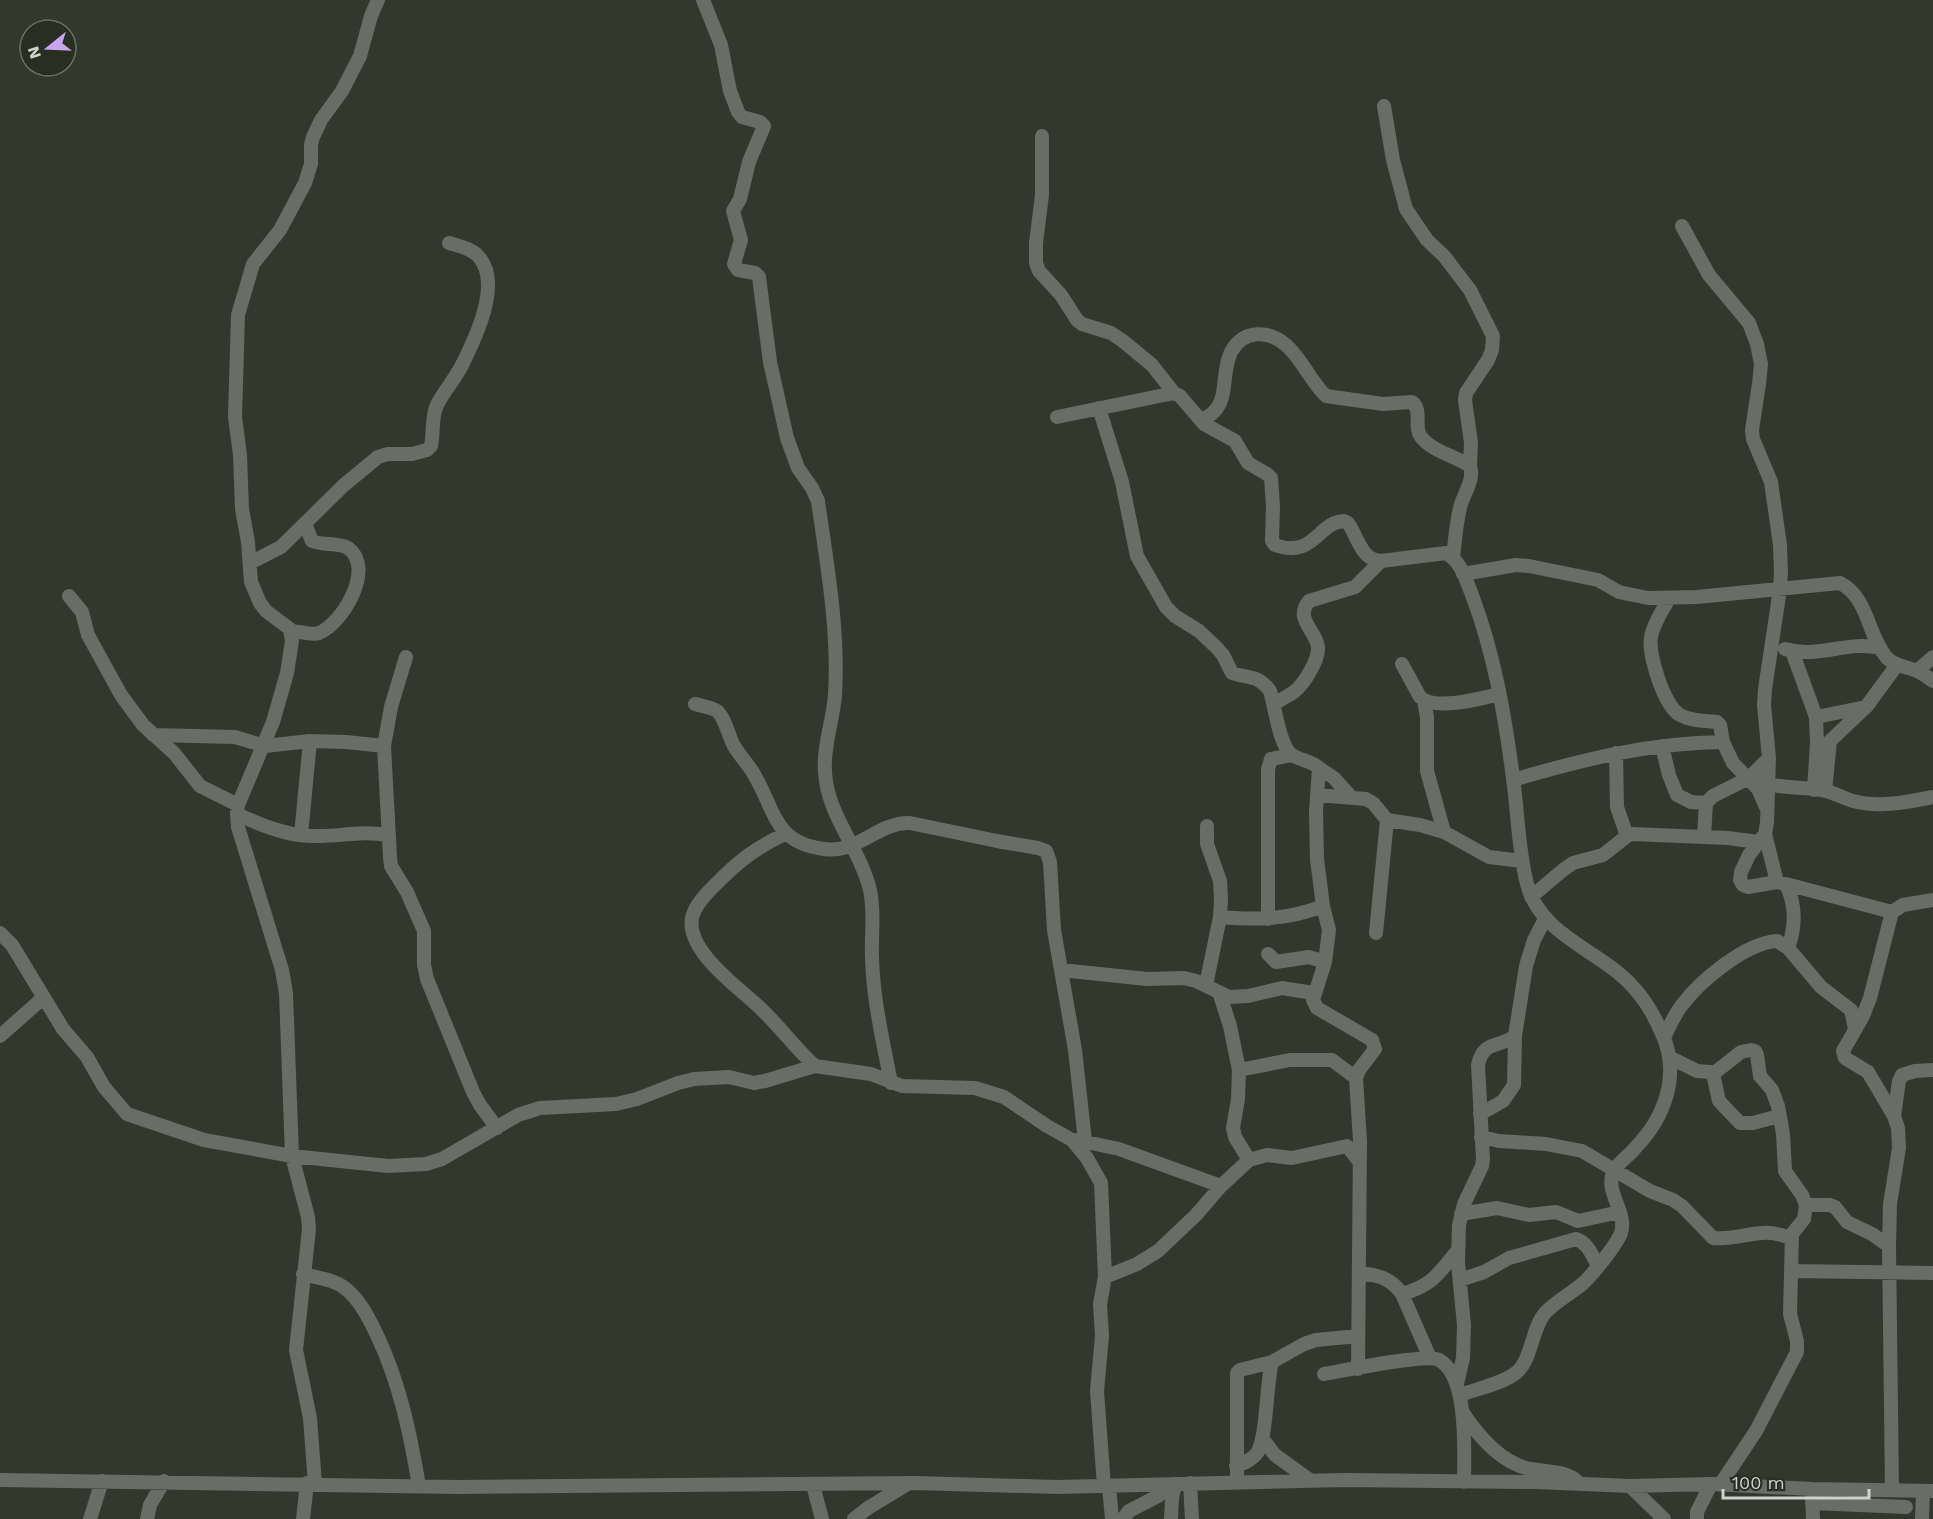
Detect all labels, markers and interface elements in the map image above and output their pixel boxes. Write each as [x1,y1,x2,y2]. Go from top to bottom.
north arrow [18,18,78,78]
text: N [23,44,45,61]
scale bar [1723,1462,1868,1500]
text: 100 m [1732,1472,1785,1493]

